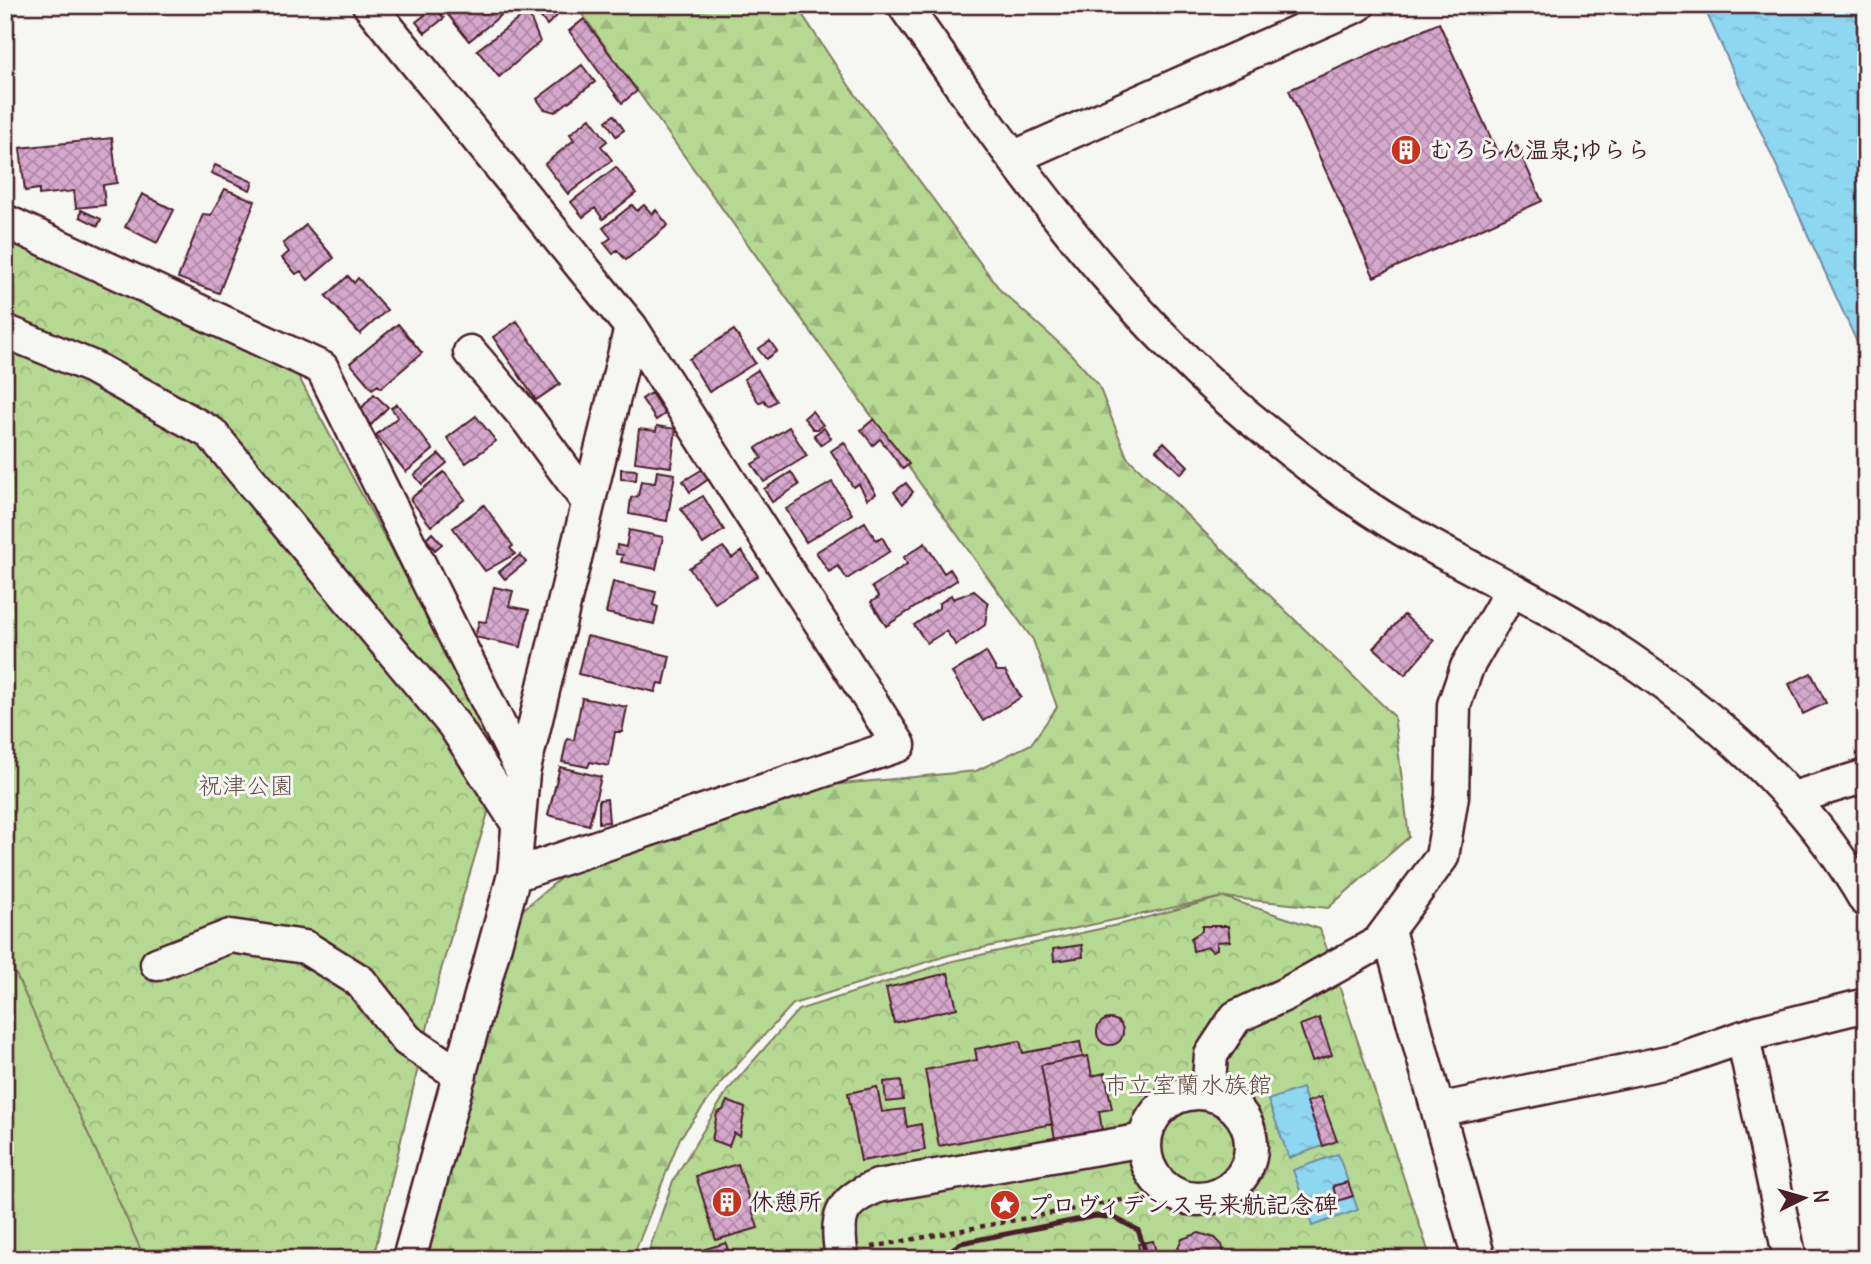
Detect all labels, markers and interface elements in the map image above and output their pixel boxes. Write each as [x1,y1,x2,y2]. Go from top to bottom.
building icon: むろらん温泉;ゆらら [1389,133,1423,167]
place label: むろらん温泉;ゆらら [1429,134,1651,164]
park label: 祝津公園 [198,770,294,800]
park label: 市立室蘭水族館 [1104,1069,1272,1099]
north arrow [1770,1162,1840,1232]
building icon: 休憩所 [710,1185,744,1219]
place label: 休憩所 [750,1186,822,1216]
place icon: プロヴィデンス号来航記念碑 [988,1188,1022,1222]
place label: プロヴィデンス号来航記念碑 [1028,1189,1338,1219]
text: N [1808,1189,1833,1204]

